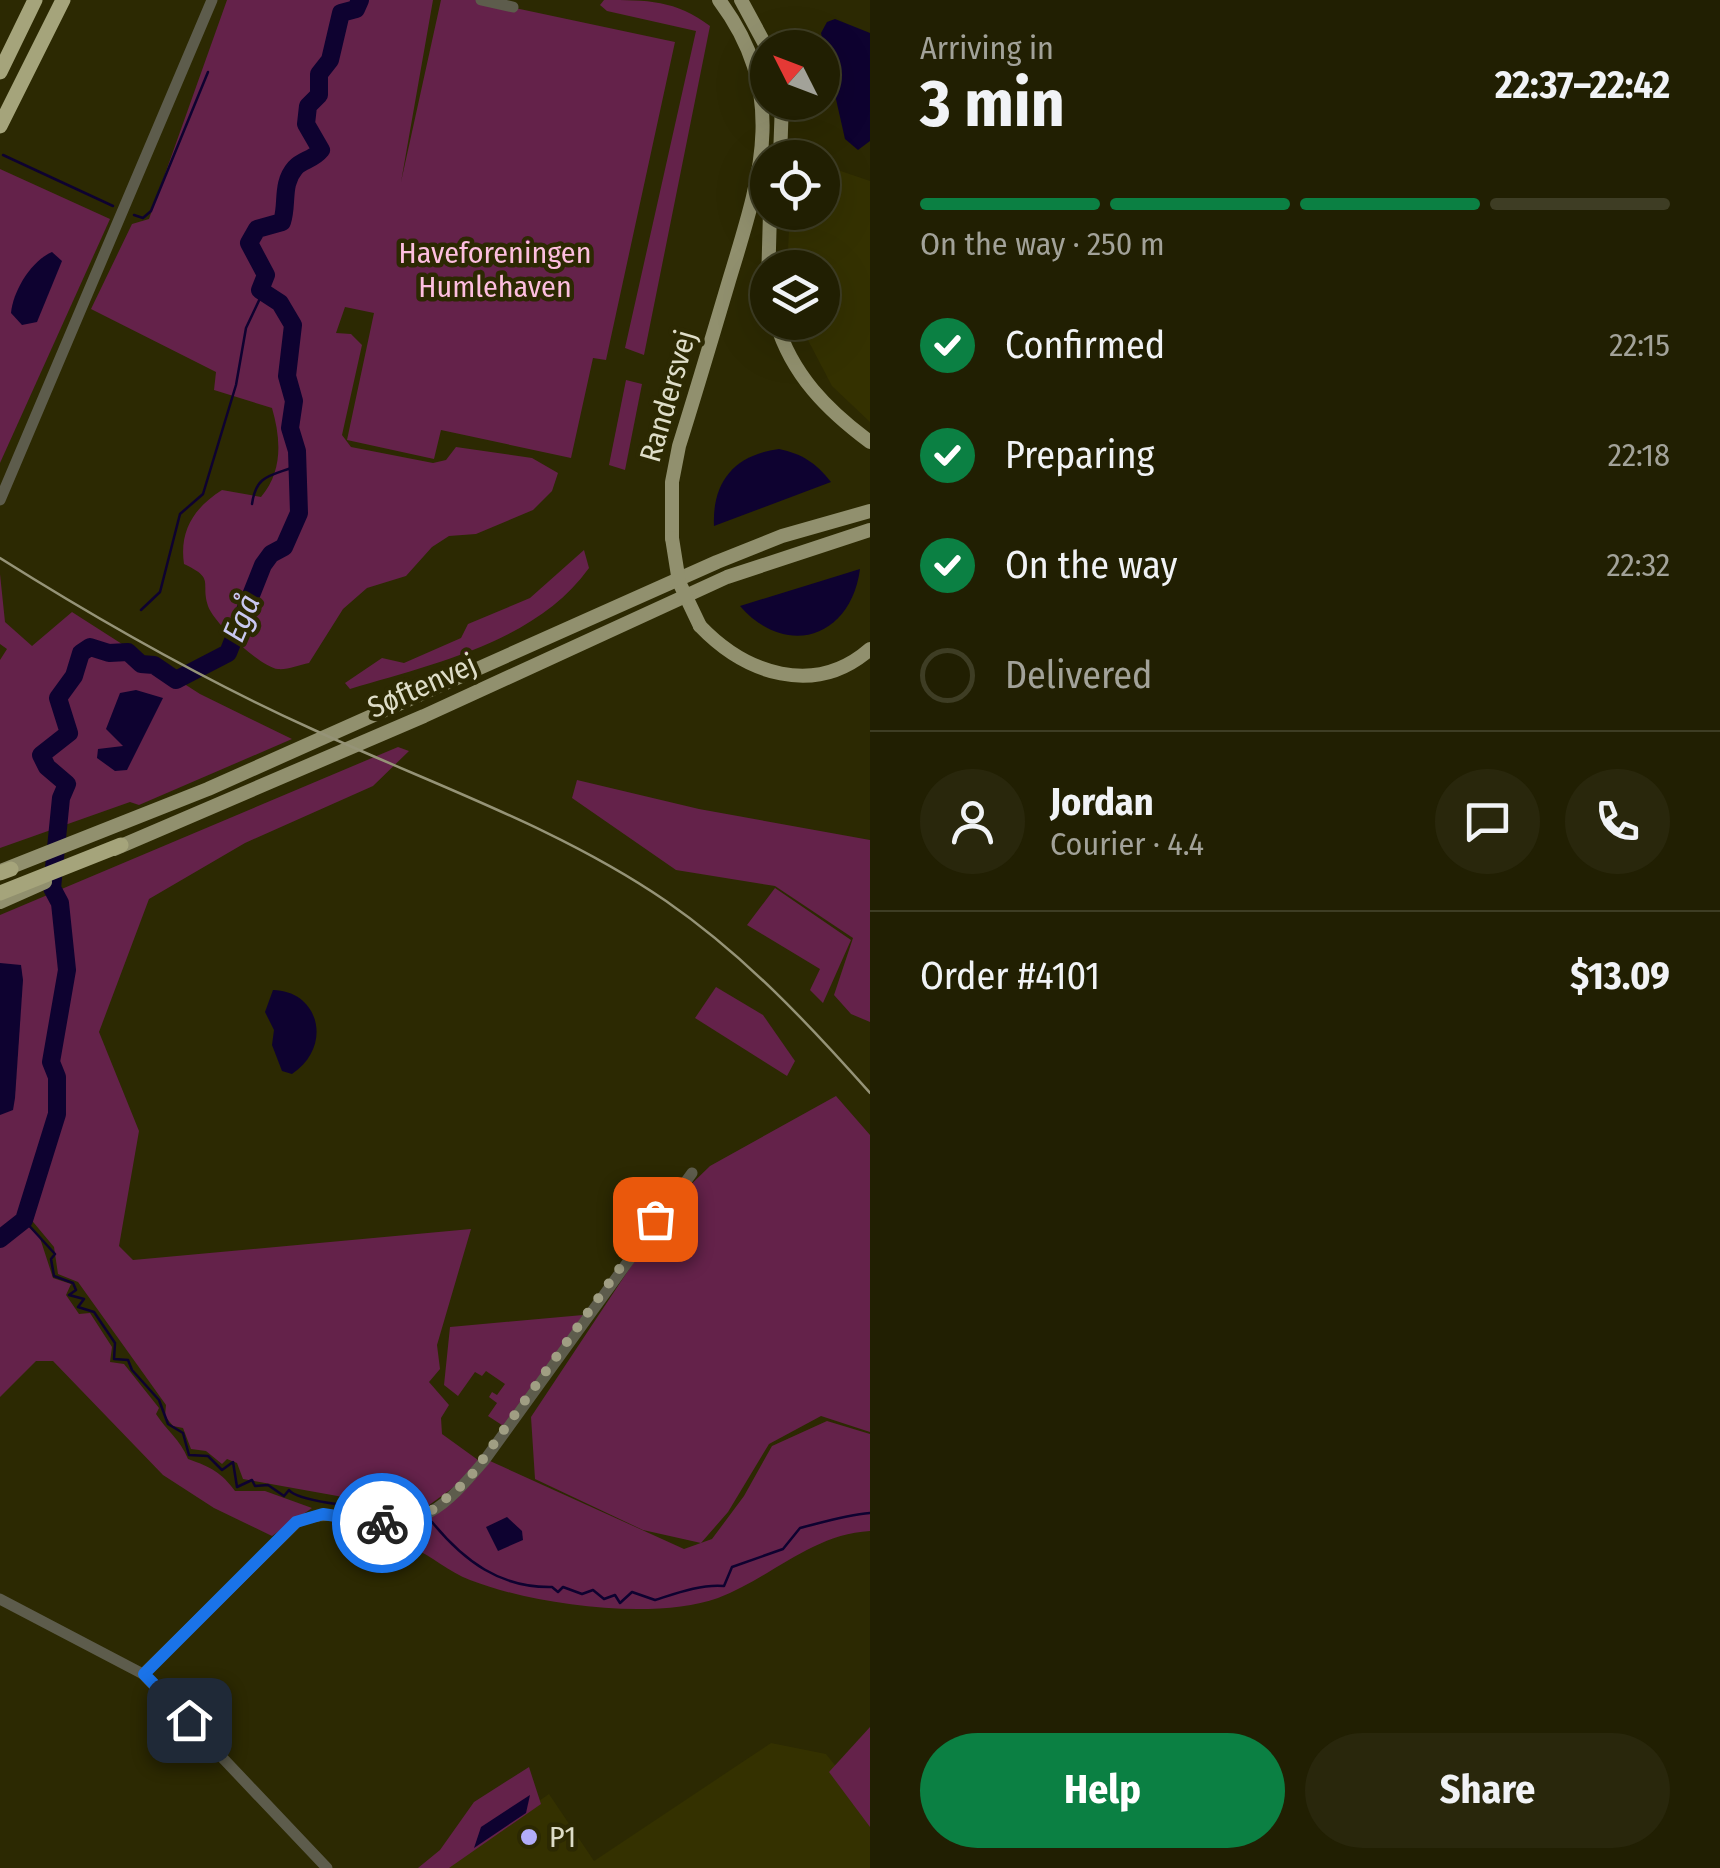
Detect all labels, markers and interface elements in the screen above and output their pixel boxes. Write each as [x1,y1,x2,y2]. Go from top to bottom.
text: Arriving in [920,29,1054,67]
north arrow [750,30,840,120]
map controls [750,30,840,340]
text: 22:37–22:42 [1495,62,1670,108]
text: 3 min [920,65,1065,143]
button: locate [750,140,840,230]
text: On the way · 250 m [920,225,1165,263]
park label: Haveforeningen Humlehaven [398,235,592,305]
button: layers [750,250,840,340]
icon: check [920,318,975,373]
text: Confirmed [1005,322,1165,368]
street label: Randersvej [632,326,704,466]
text: 22:15 [1609,326,1670,364]
icon: check [920,428,975,483]
text: Preparing [1005,432,1154,478]
text: 22:18 [1608,436,1670,474]
icon: check [920,538,975,593]
text: On the way [1005,542,1177,588]
text: 22:32 [1606,546,1670,584]
water label: Egå [214,589,268,647]
street label: Søftenvej [362,646,482,726]
text: Delivered [1005,652,1152,698]
button: person [920,769,1025,874]
button: chat [1435,769,1540,874]
button: phone [1565,769,1670,874]
text: Jordan [1050,779,1154,825]
text: Courier · 4.4 [1050,825,1204,863]
text: Order #4101 [920,953,1100,999]
text: $13.09 [1570,953,1670,999]
pin [613,1177,698,1262]
icon: bag [628,1192,683,1247]
courier [332,1473,432,1573]
icon: bike [355,1496,410,1551]
pin [147,1678,232,1763]
icon: home [162,1693,217,1748]
button: Help [920,1733,1285,1848]
button: Share [1305,1733,1670,1848]
place label: P1 [549,1819,576,1855]
marker: P1 [518,1826,540,1848]

